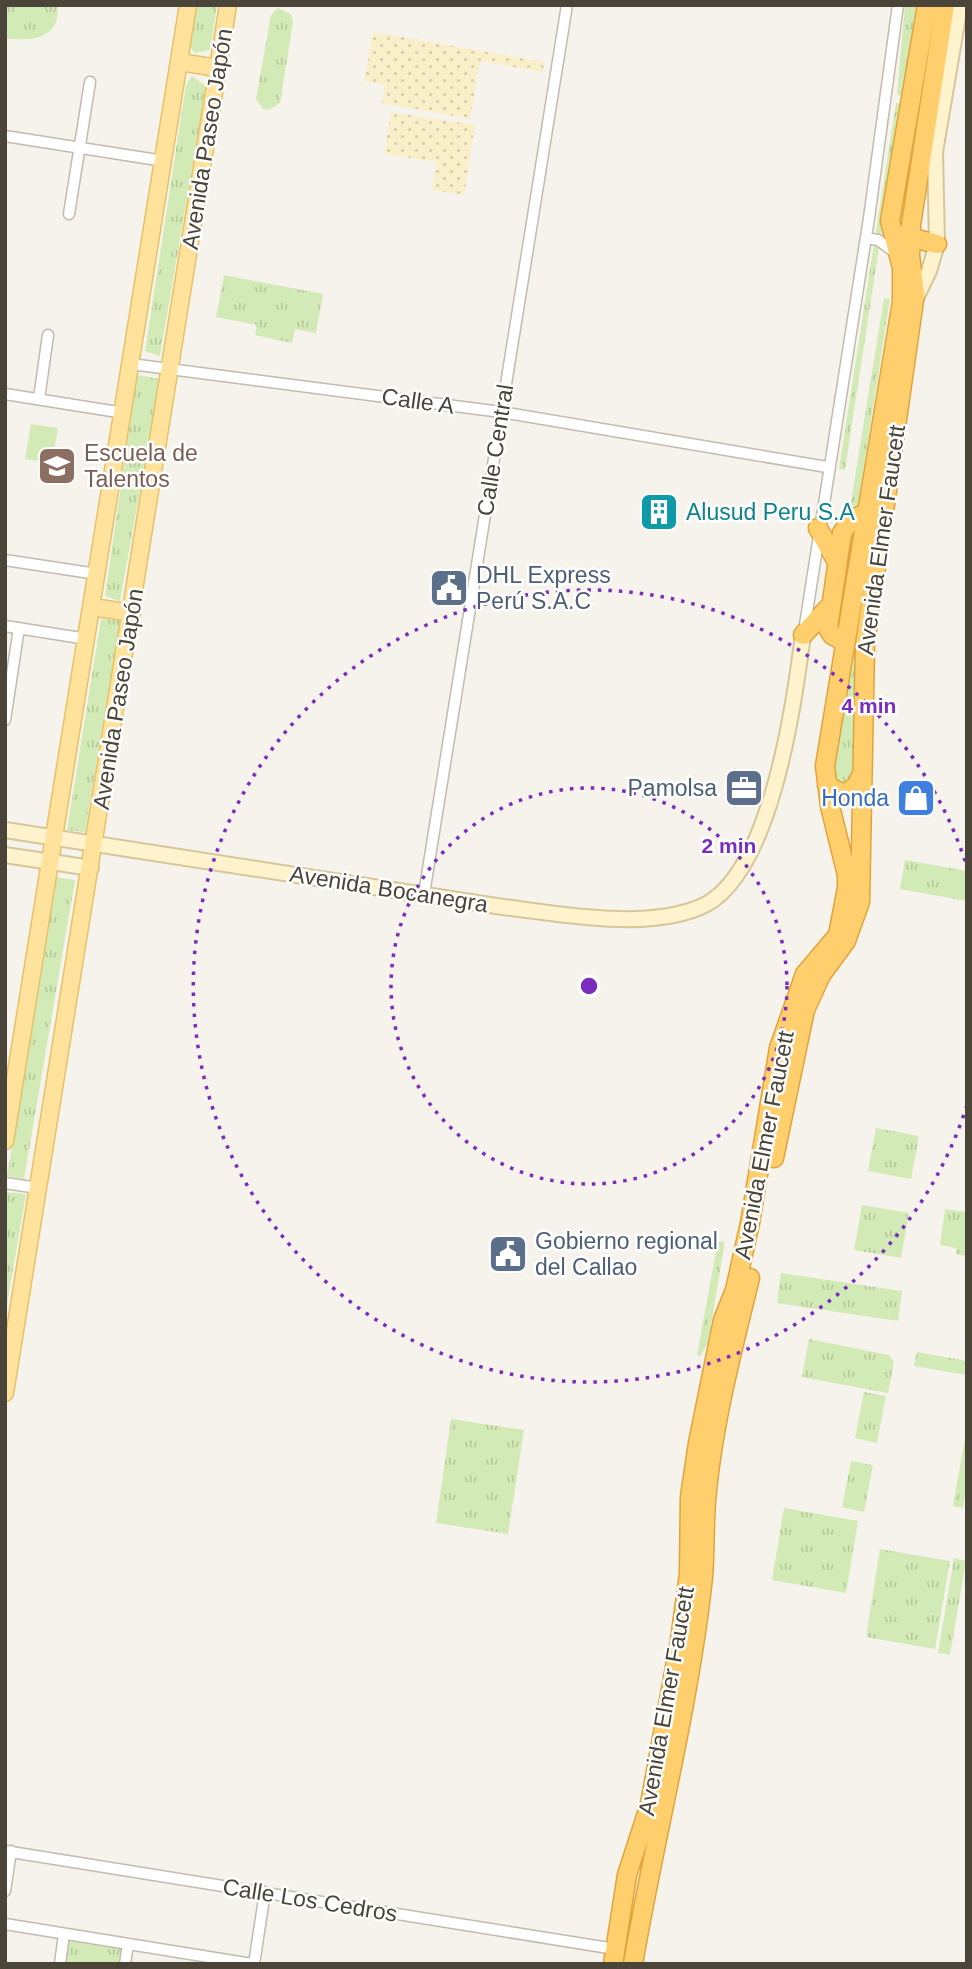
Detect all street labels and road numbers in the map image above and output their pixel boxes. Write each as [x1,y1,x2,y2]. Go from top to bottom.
street label: Avenida Paseo Japón [177,27,237,251]
street label: Calle Central [472,382,518,518]
street label: Calle A [380,383,457,419]
street label: Avenida Elmer Faucett [852,423,910,657]
street label: Avenida Paseo Japón [88,587,148,811]
street label: Avenida Bocanegra [288,860,490,918]
street label: Avenida Elmer Faucett [729,1028,799,1261]
street label: Avenida Elmer Faucett [633,1584,699,1818]
street label: Calle Los Cedros [221,1873,399,1927]

